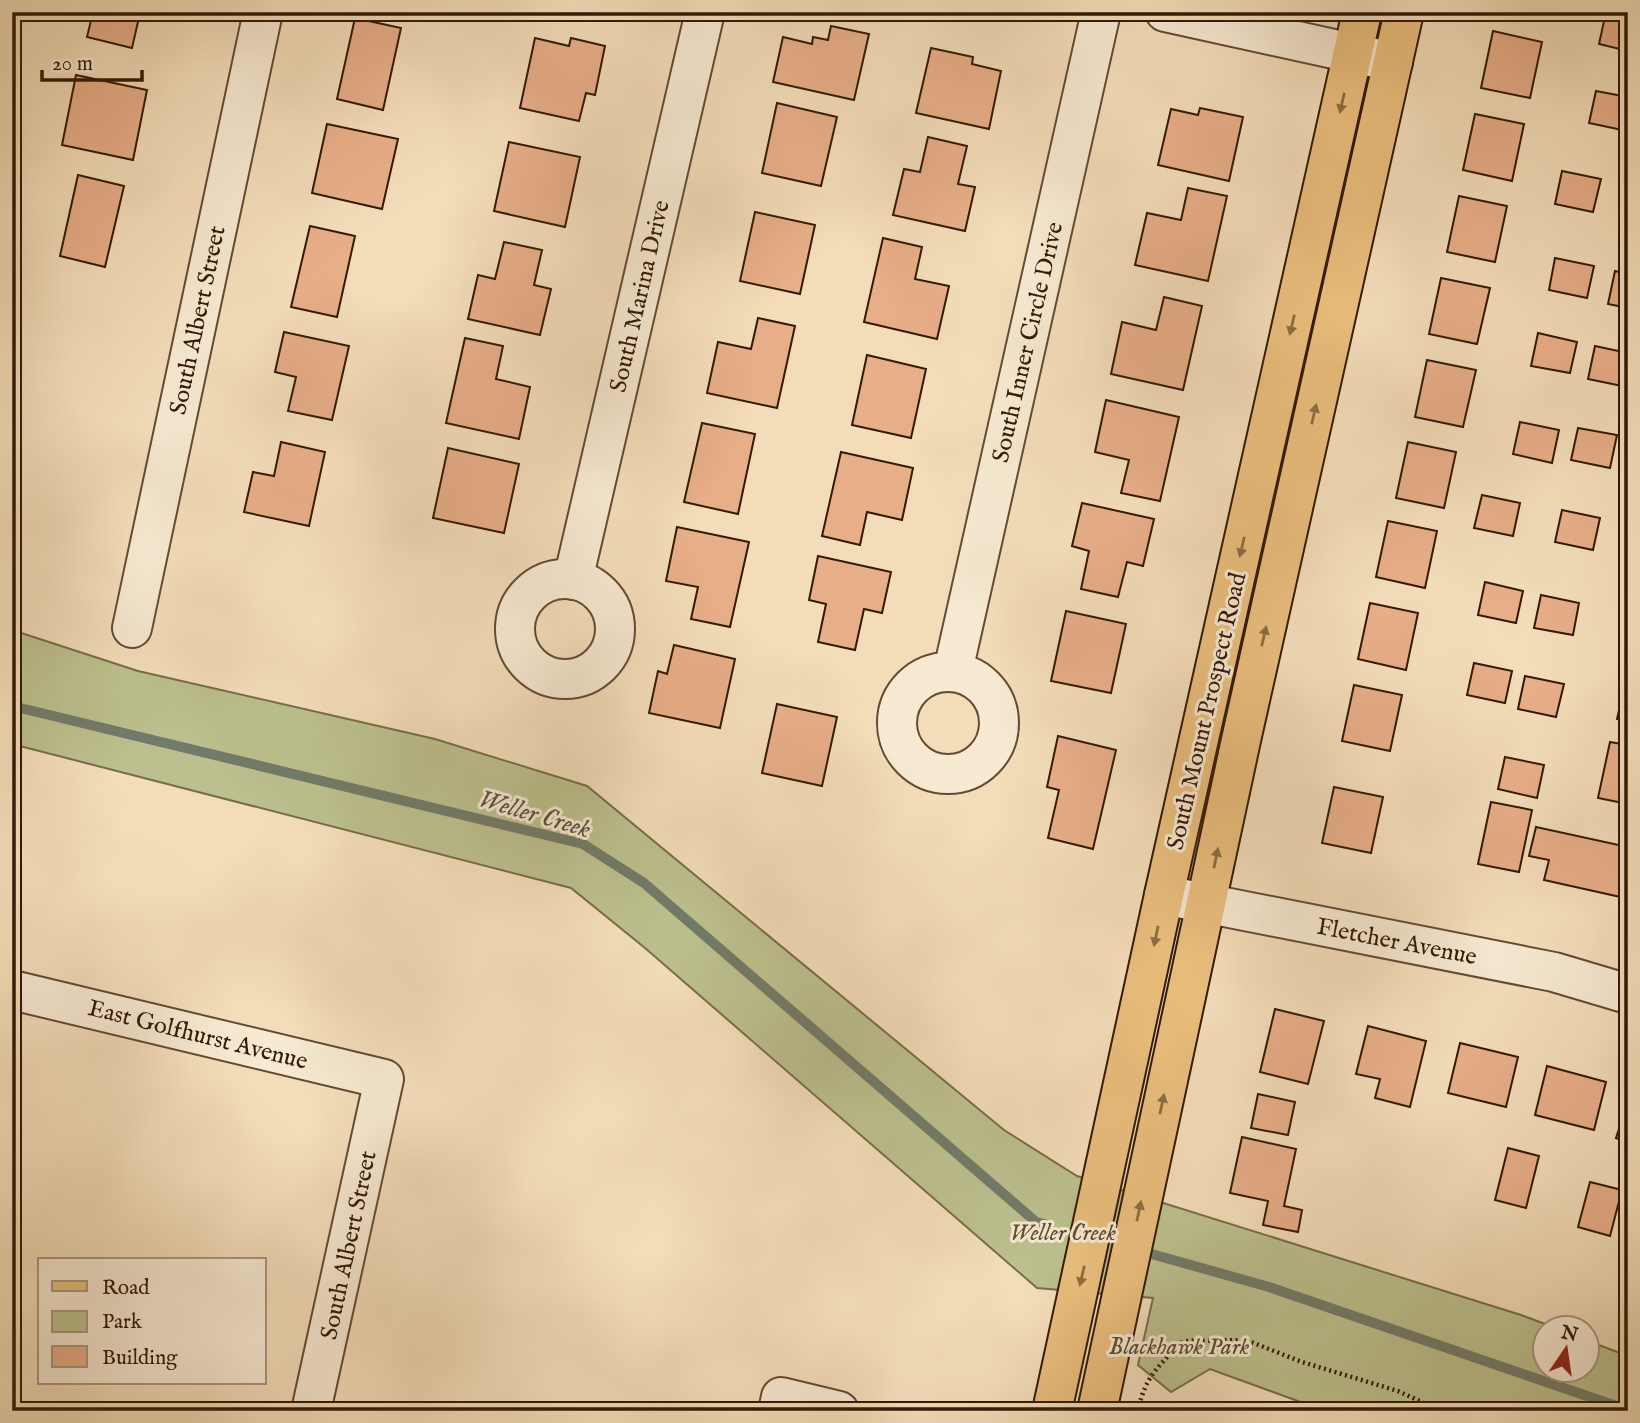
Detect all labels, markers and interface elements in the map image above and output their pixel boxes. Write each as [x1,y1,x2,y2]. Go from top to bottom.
scale bar [42,38,142,82]
text: 20 m [52,51,93,78]
one-way arrow [1336,92,1347,114]
street label: South Marina Drive [603,197,678,395]
street label: South Inner Circle Drive [986,219,1071,466]
street label: South Albert Street [163,223,234,418]
one-way arrow [1286,314,1297,336]
one-way arrow [1309,402,1320,424]
one-way arrow [1237,536,1248,558]
street label: South Mount Prospect Road [1160,569,1255,853]
one-way arrow [1259,624,1270,646]
water label: Weller Creek [475,783,595,846]
one-way arrow [1210,847,1221,869]
street label: Fletcher Avenue [1314,912,1479,973]
one-way arrow [1150,925,1161,947]
street label: East Golfhurst Avenue [85,993,311,1078]
one-way arrow [1157,1093,1168,1115]
street label: South Albert Street [314,1148,385,1343]
one-way arrow [1133,1200,1144,1222]
park label: Weller Creek [1010,1218,1117,1249]
legend [38,1258,266,1384]
one-way arrow [1076,1265,1087,1287]
text: Road [102,1275,150,1302]
text: Park [102,1309,143,1336]
north arrow [1532,1314,1602,1384]
text: N [1558,1321,1581,1348]
park label: Blackhawk Park [1109,1332,1250,1363]
text: Building [102,1345,178,1372]

